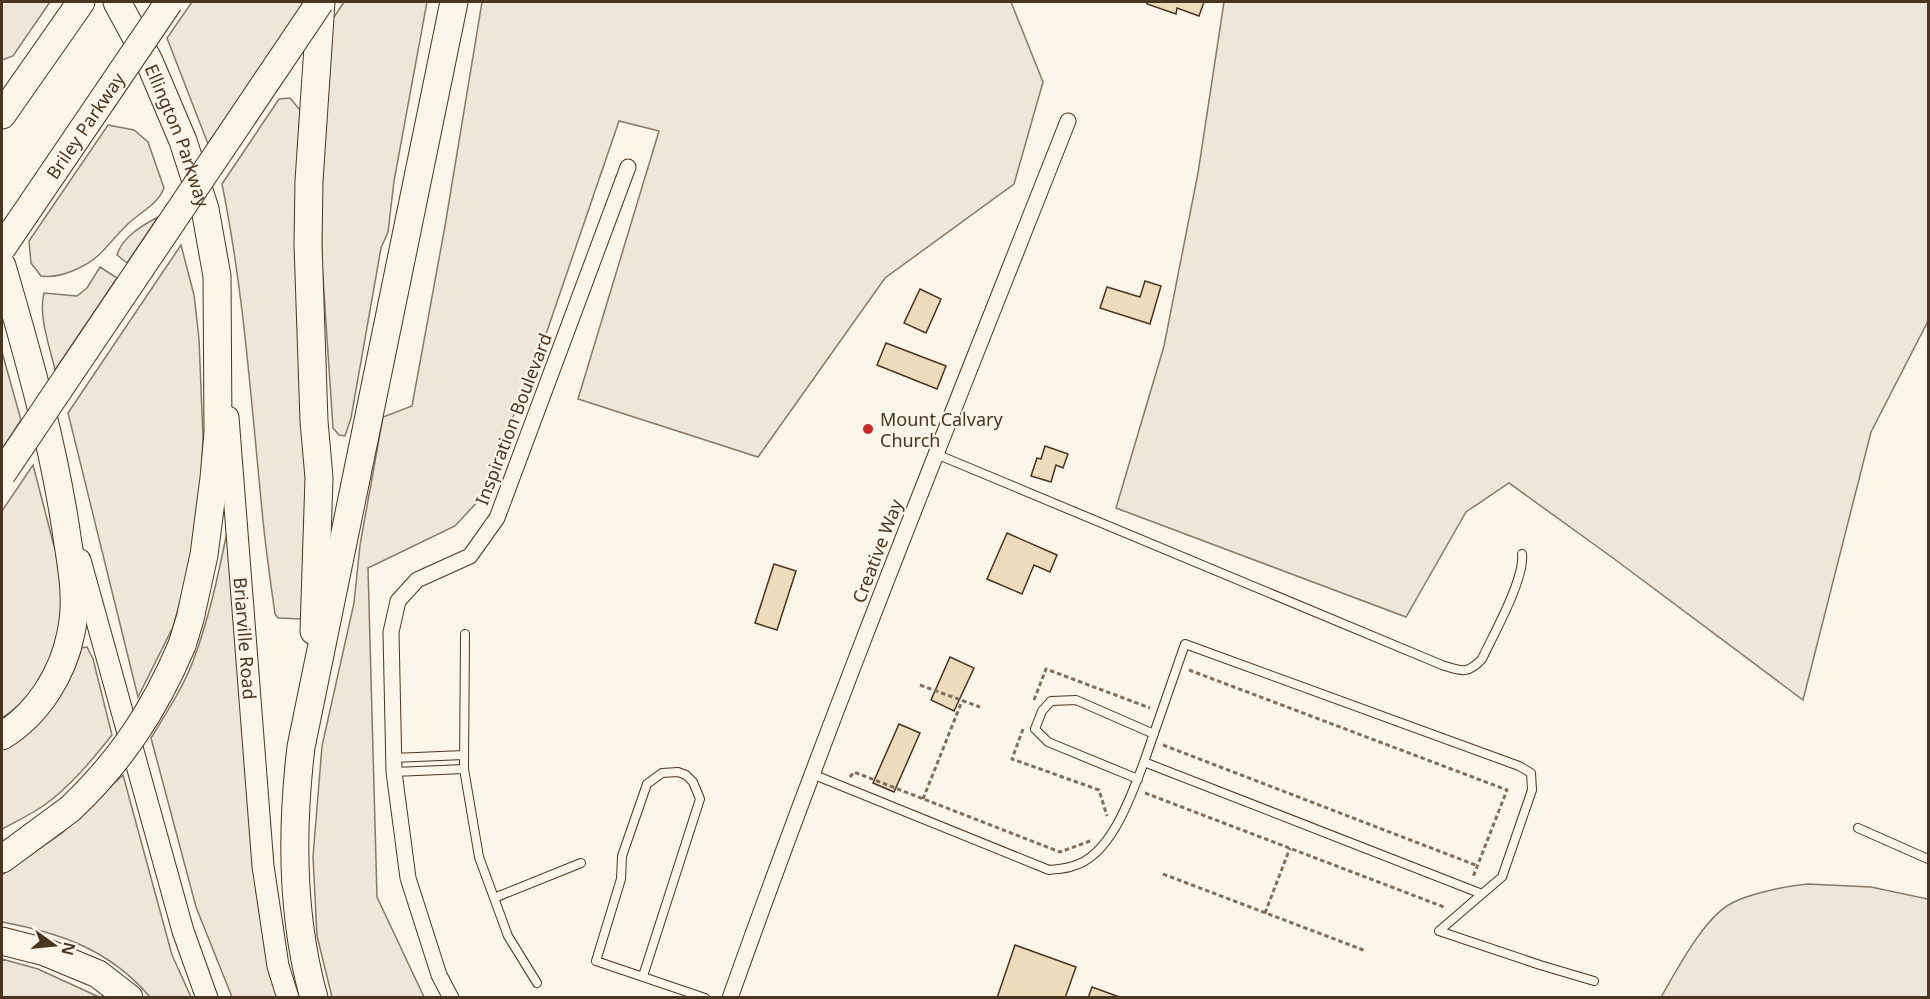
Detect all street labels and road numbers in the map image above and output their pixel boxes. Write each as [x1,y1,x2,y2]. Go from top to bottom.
street label: Ellington Parkway [140,60,216,211]
street label: Briley Parkway [40,67,130,183]
street label: Inspiration Boulevard [469,330,557,508]
street label: Creative Way [846,495,908,606]
street label: Briarville Road [229,576,262,700]

